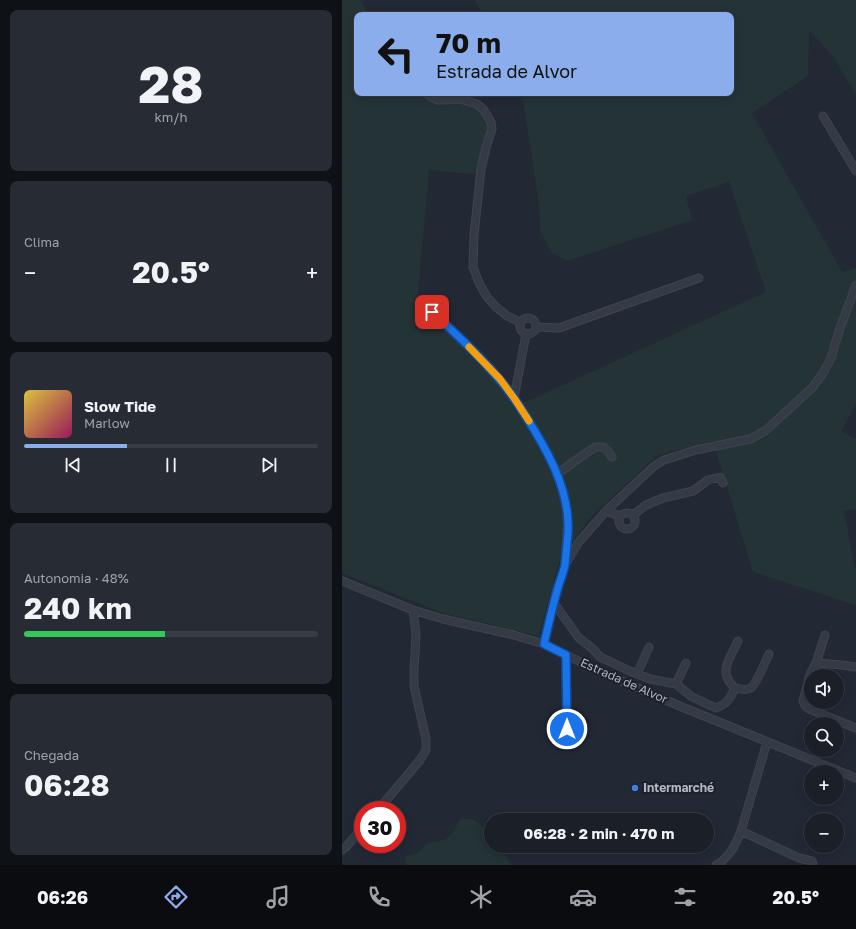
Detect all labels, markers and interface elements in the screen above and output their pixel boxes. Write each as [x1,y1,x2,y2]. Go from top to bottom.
text: 70 m [436,26,501,59]
icon: left [370,28,422,80]
text: 28 [138,52,204,114]
text: Estrada de Alvor [436,60,577,82]
text: km/h [154,109,188,125]
text: Clima [24,234,59,250]
text: 20.5° [132,254,210,290]
text: − [24,259,36,286]
text: + [306,259,318,286]
pin [415,295,449,329]
icon: arrive [421,301,443,323]
text: Slow Tide [84,397,156,415]
text: Marlow [84,415,130,431]
icon: previous [62,454,84,476]
icon: pause [160,454,182,476]
icon: next [258,454,280,476]
text: Autonomia · 48% [24,570,129,586]
text: 240 km [24,590,132,626]
street label: Estrada de Alvor [578,655,671,707]
map controls [804,669,844,853]
button: sound [804,669,844,709]
position arrow [546,708,588,750]
button: search [804,717,844,757]
text: Chegada [24,747,79,763]
button: + [804,765,844,805]
text: 06:28 [24,767,110,803]
place label: Intermarché [643,780,714,795]
marker: Intermarché [630,783,640,793]
speed limit sign: 30 [354,801,406,853]
button: − [804,813,844,853]
text: 06:28 · 2 min · 470 m [524,824,674,842]
icon: directions [162,883,190,911]
icon: music [264,883,292,911]
icon: phone [365,883,393,911]
icon: climate [467,883,495,911]
icon: car [569,883,597,911]
icon: filters [671,883,699,911]
text: 06:26 [37,886,88,908]
text: 20.5° [773,886,819,908]

